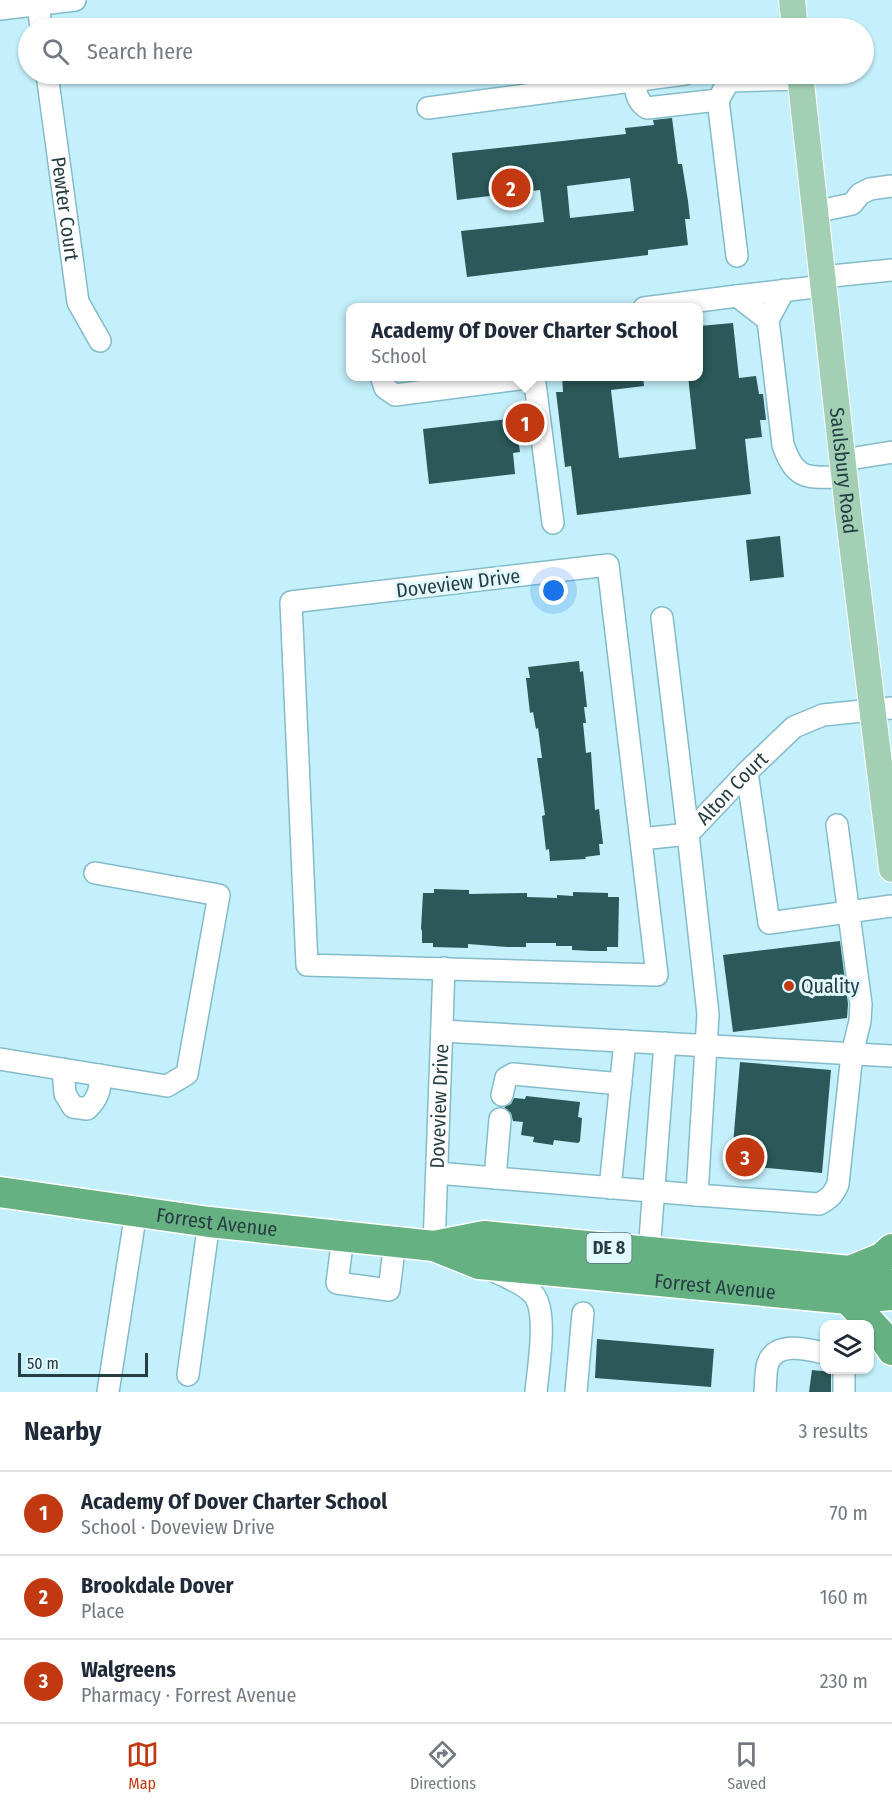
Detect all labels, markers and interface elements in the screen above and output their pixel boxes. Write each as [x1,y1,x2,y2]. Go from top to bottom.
search box [18,18,874,84]
icon: search [39,35,72,68]
text: Search here [87,38,193,65]
street label: Pewter Court [46,155,84,263]
pin: 2 [492,166,530,210]
popup [346,303,703,381]
text: Academy Of Dover Charter School [371,317,678,344]
text: School [371,344,427,368]
pin: 1 [506,400,544,446]
street label: Saulsbury Road [825,406,863,535]
street label: Doveview Drive [395,563,521,603]
your location [539,576,568,605]
street label: Alton Court [691,746,773,830]
place label: Quality [801,974,859,998]
marker: Quality [782,979,796,993]
street label: Doveview Drive [425,1043,453,1169]
pin: 3 [726,1134,764,1180]
street label: Forrest Avenue [155,1203,279,1241]
road number: DE 8 [586,1233,632,1263]
street label: Forrest Avenue [653,1269,777,1304]
map controls [820,1320,874,1374]
button: layers [820,1320,874,1374]
scale bar [18,1350,148,1378]
text: 50 m [27,1354,59,1373]
text: Nearby [24,1416,101,1447]
text: 3 results [799,1419,868,1443]
text: Academy Of Dover Charter School [81,1488,387,1515]
text: 1 [39,1501,48,1525]
text: 70 m [830,1501,868,1525]
text: School · Doveview Drive [81,1515,275,1539]
text: Brookdale Dover [81,1572,234,1599]
text: 2 [39,1585,48,1609]
text: 160 m [820,1585,868,1609]
text: Place [81,1599,124,1623]
text: Walgreens [81,1656,176,1683]
text: 3 [39,1669,48,1693]
text: 230 m [820,1669,868,1693]
text: Pharmacy · Forrest Avenue [81,1683,296,1707]
tab: Map [126,1738,159,1793]
tab: Directions [410,1738,476,1793]
tab: Saved [727,1738,766,1793]

